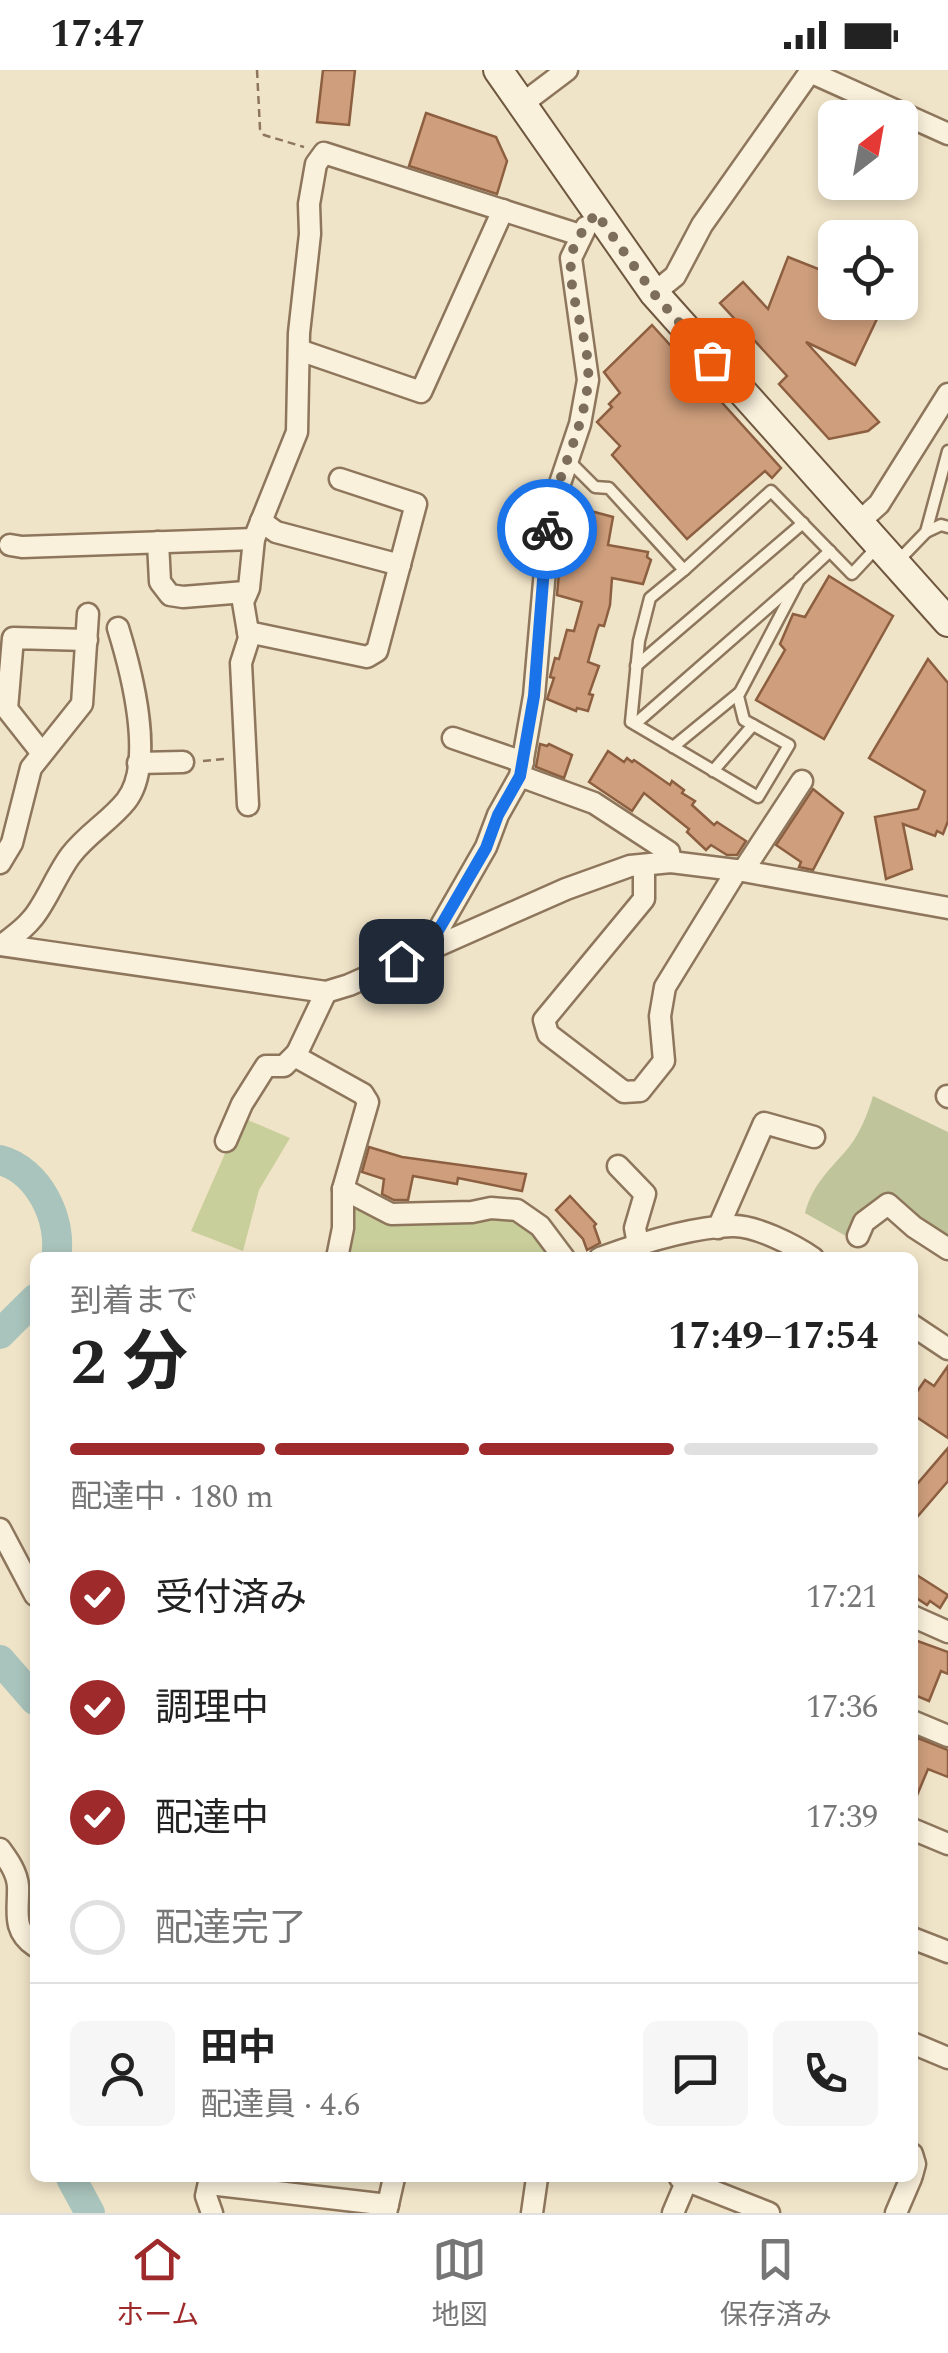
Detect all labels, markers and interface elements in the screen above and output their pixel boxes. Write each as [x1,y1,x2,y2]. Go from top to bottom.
text: 17:47 [50,6,145,64]
north arrow [818,100,918,200]
map controls [818,100,918,320]
button: locate [818,220,918,320]
pin [670,318,755,403]
icon: bag [685,333,740,388]
courier [497,479,597,579]
icon: bike [520,502,575,557]
pin [359,919,444,1004]
icon: home [374,934,429,989]
text: 到着まで [70,1277,198,1326]
text: 17:49–17:54 [668,1308,878,1366]
text: 2 分 [70,1314,188,1413]
text: 配達中 · 180 m [70,1473,274,1522]
icon: check [70,1570,125,1625]
text: 受付済み [155,1570,307,1628]
text: 17:21 [806,1573,878,1622]
icon: check [70,1680,125,1735]
text: 調理中 [155,1680,269,1738]
text: 17:36 [806,1683,878,1732]
icon: check [70,1790,125,1845]
text: 配達中 [155,1790,269,1848]
text: 17:39 [806,1793,878,1842]
text: 配達完了 [155,1900,307,1958]
text: 田中 [200,2020,276,2078]
button: person [70,2021,175,2126]
button: chat [643,2021,748,2126]
button: phone [773,2021,878,2126]
text: 配達員 · 4.6 [200,2081,360,2130]
tab: ホーム [116,2232,199,2337]
tab: 地図 [432,2232,488,2337]
tab: 保存済み [720,2232,832,2337]

